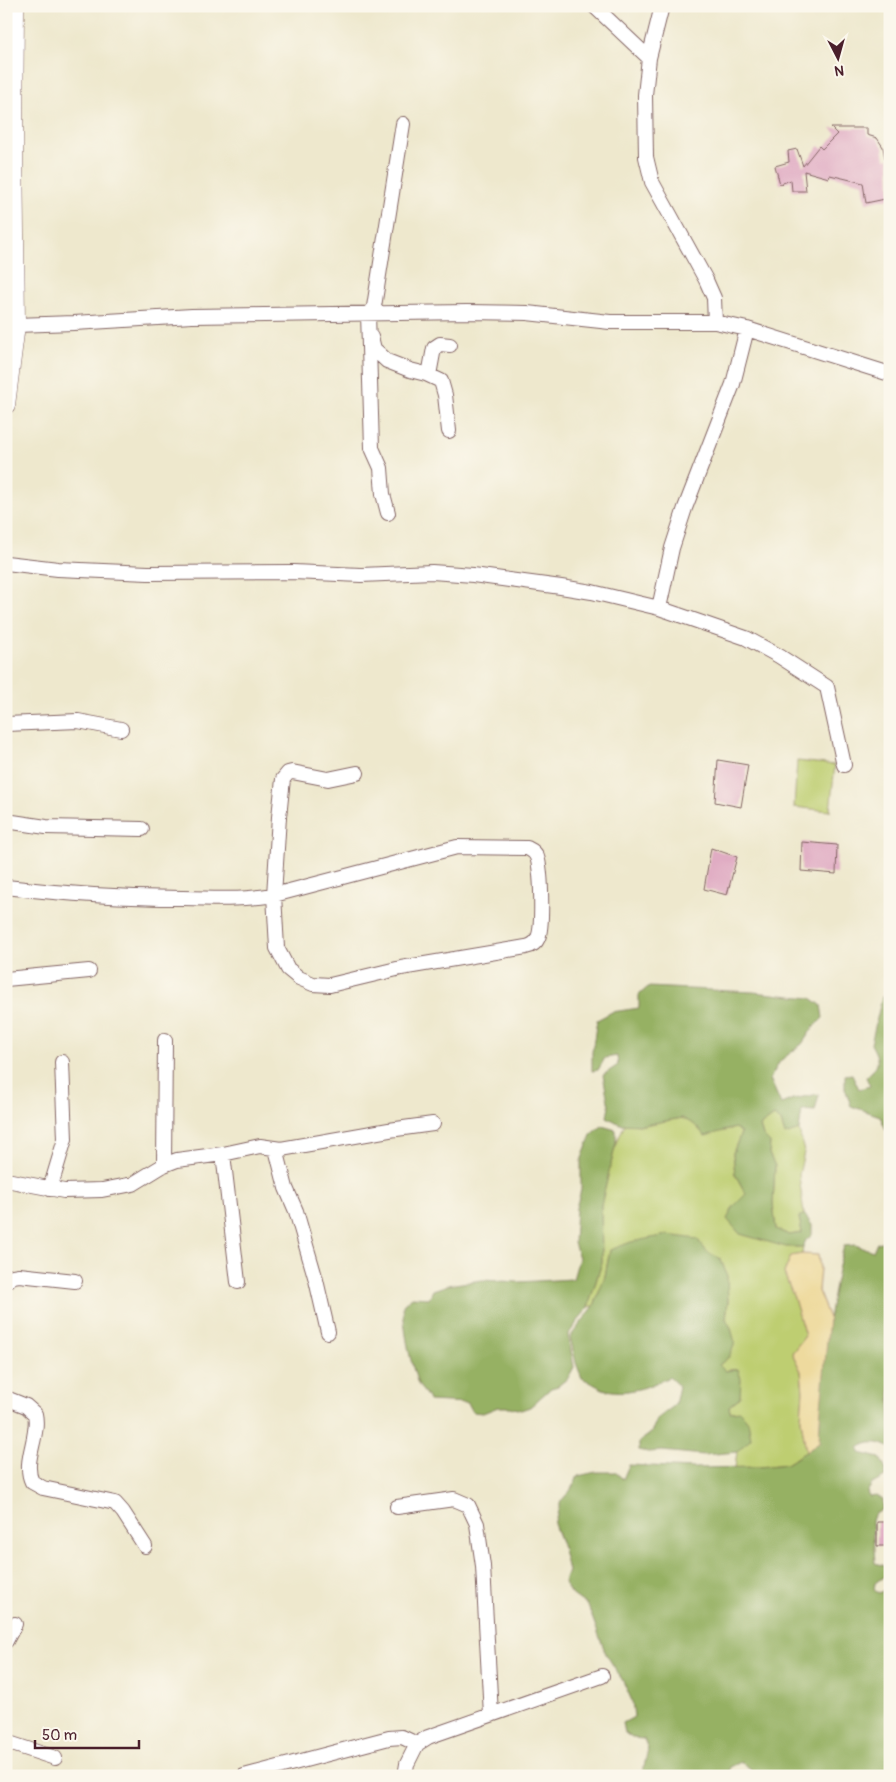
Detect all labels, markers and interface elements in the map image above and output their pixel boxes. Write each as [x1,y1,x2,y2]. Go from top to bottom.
north arrow [814,32,864,82]
text: N [834,61,845,79]
scale bar [35,1717,139,1749]
text: 50 m [42,1726,77,1745]

